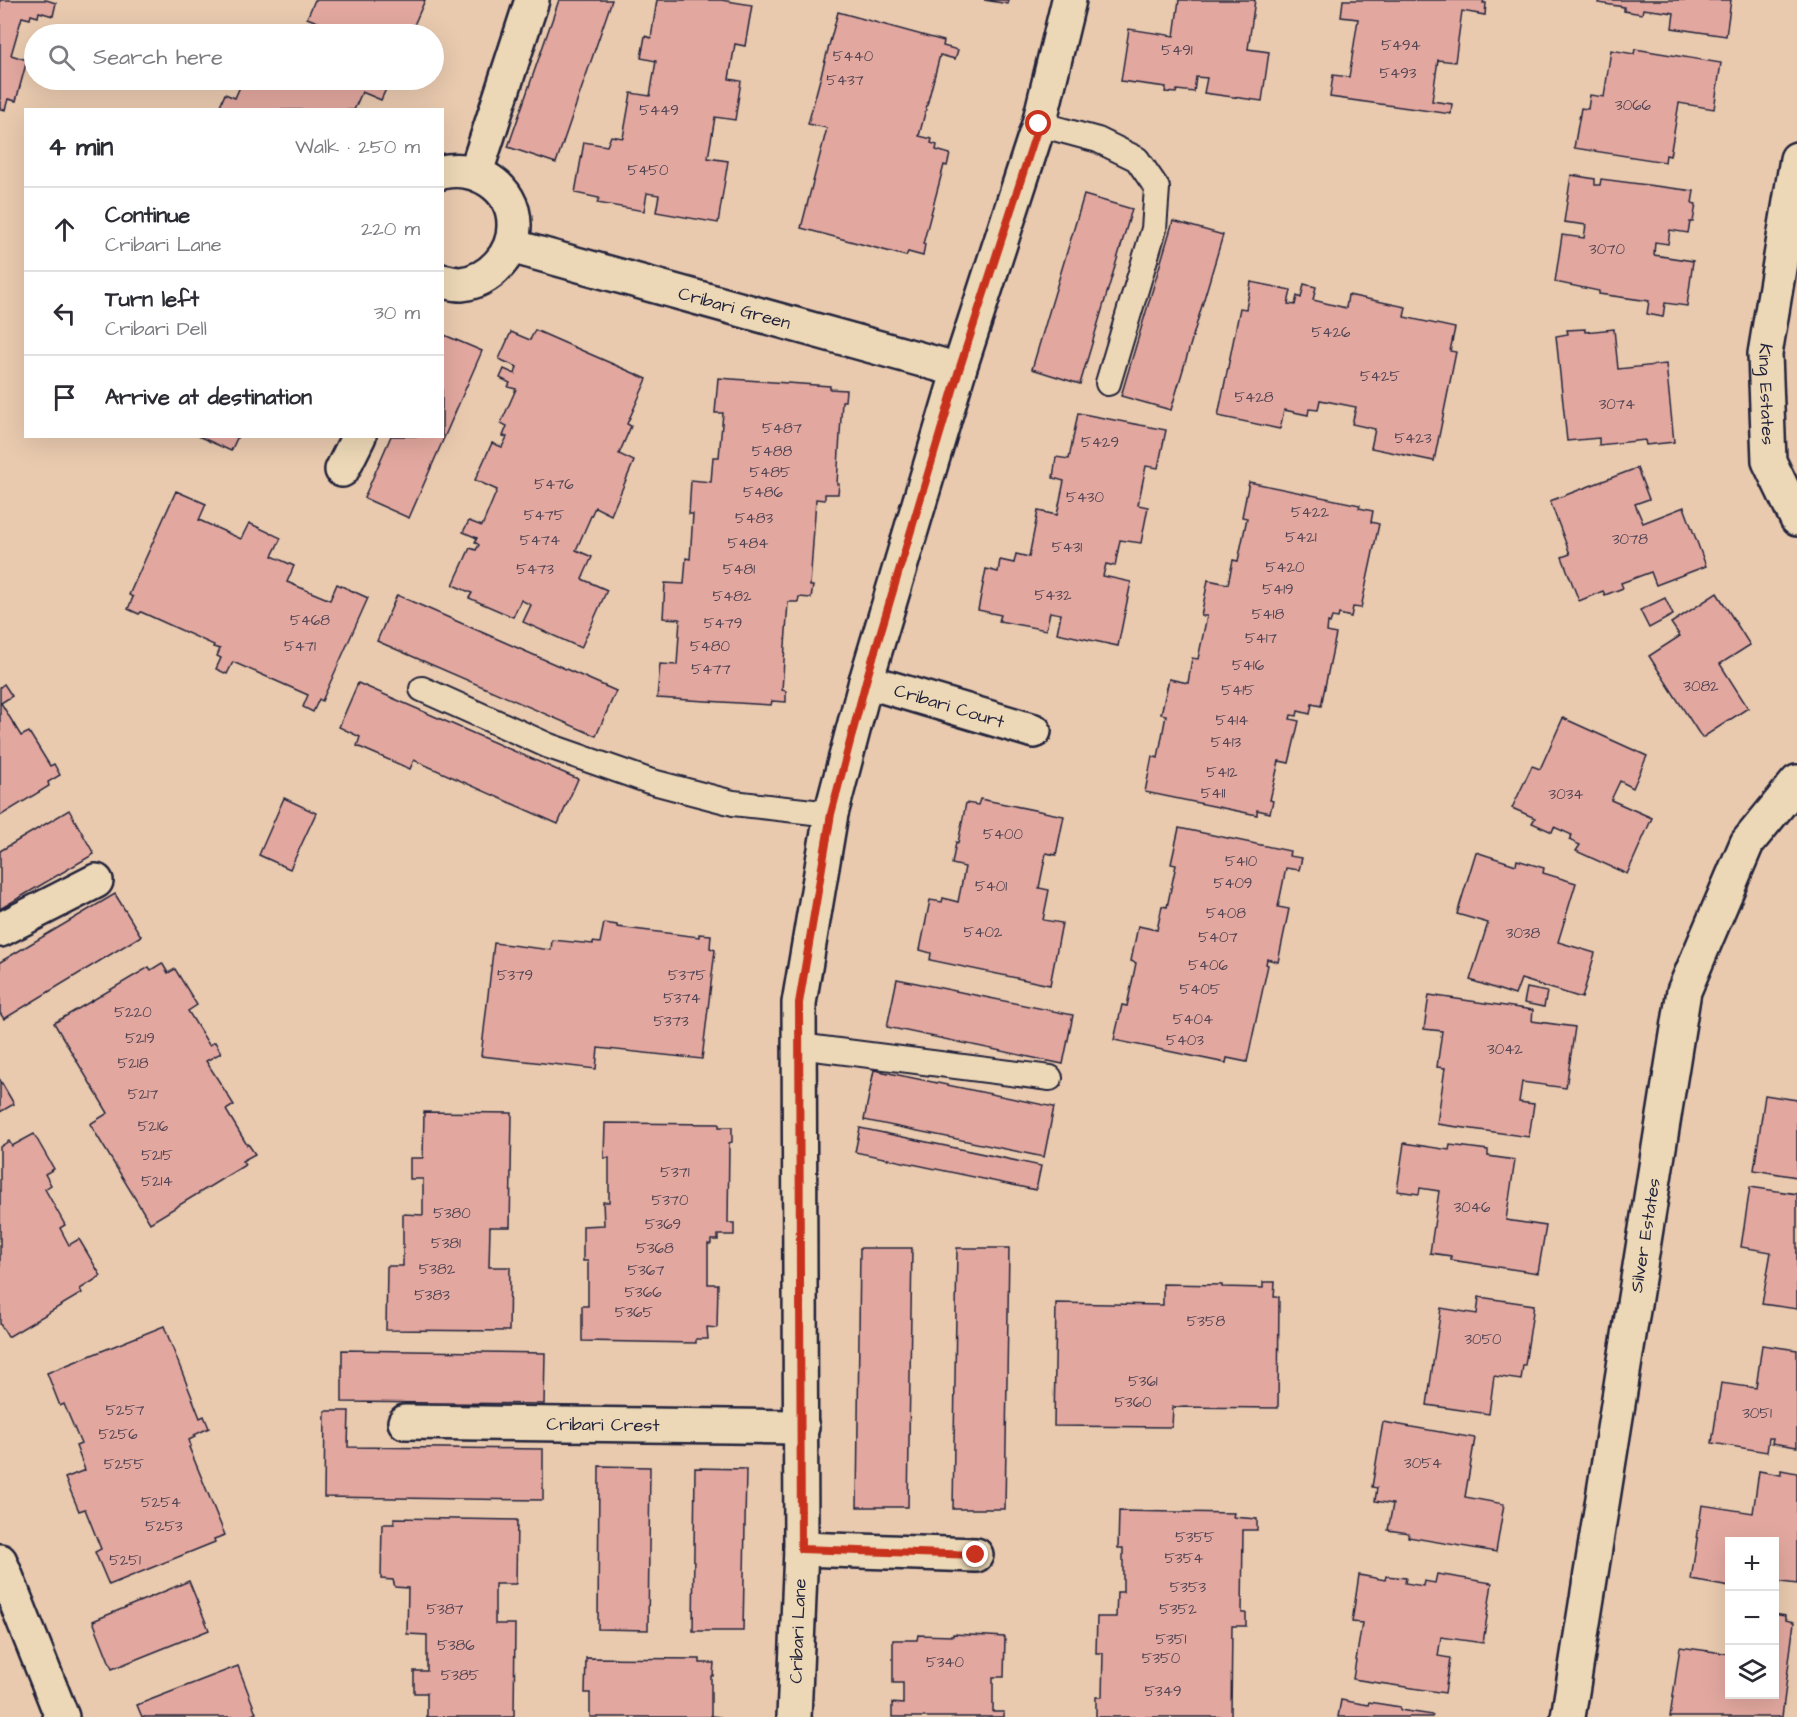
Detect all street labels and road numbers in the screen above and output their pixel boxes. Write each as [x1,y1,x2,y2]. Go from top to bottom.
street label: Cribari Green [675,281,793,336]
street label: King Estates [1751,342,1780,446]
street label: Cribari Court [891,678,1008,735]
street label: Silver Estates [1624,1176,1667,1294]
street label: Cribari Crest [546,1412,661,1438]
street label: Cribari Lane [783,1578,813,1684]

